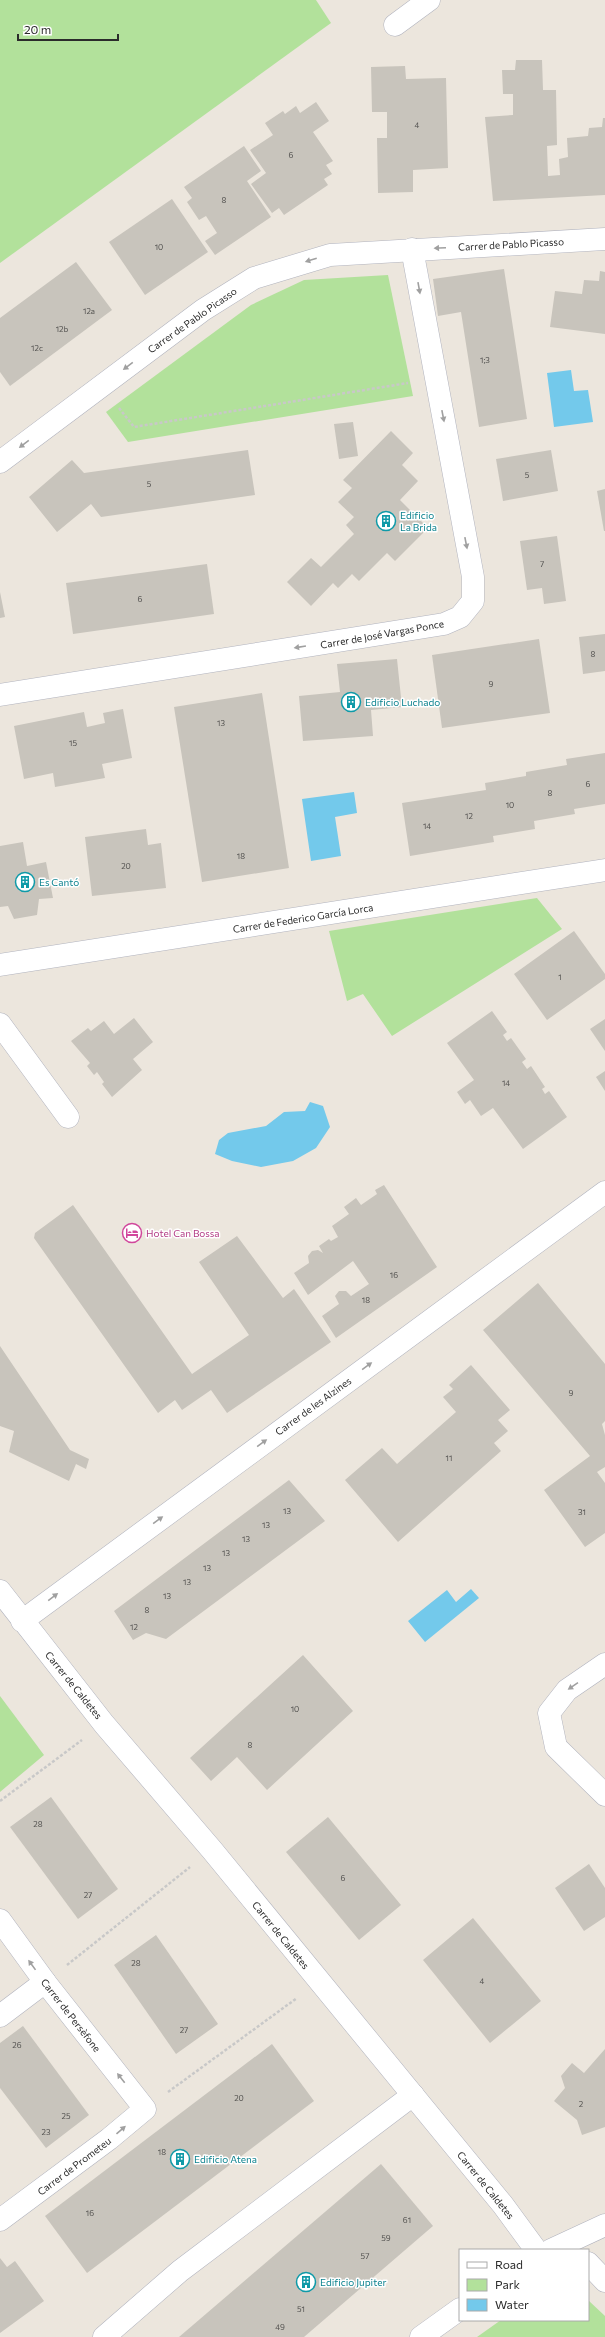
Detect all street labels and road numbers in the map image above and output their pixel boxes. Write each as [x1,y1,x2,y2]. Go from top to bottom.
street label: Carrer de Pablo Picasso [458,235,564,253]
street label: Carrer de Pablo Picasso [145,285,239,355]
street label: Carrer de José Vargas Ponce [319,617,445,651]
street label: Carrer de Federico García Lorca [232,901,374,935]
street label: Carrer de les Alzines [273,1374,354,1438]
street label: Carrer de Caldetes [43,1649,105,1722]
street label: Carrer de Caldetes [250,1899,312,1972]
street label: Carrer de Persèfone [39,1976,103,2054]
street label: Carrer de Prometeu [35,2134,113,2198]
street label: Carrer de Caldetes [455,2149,517,2222]

